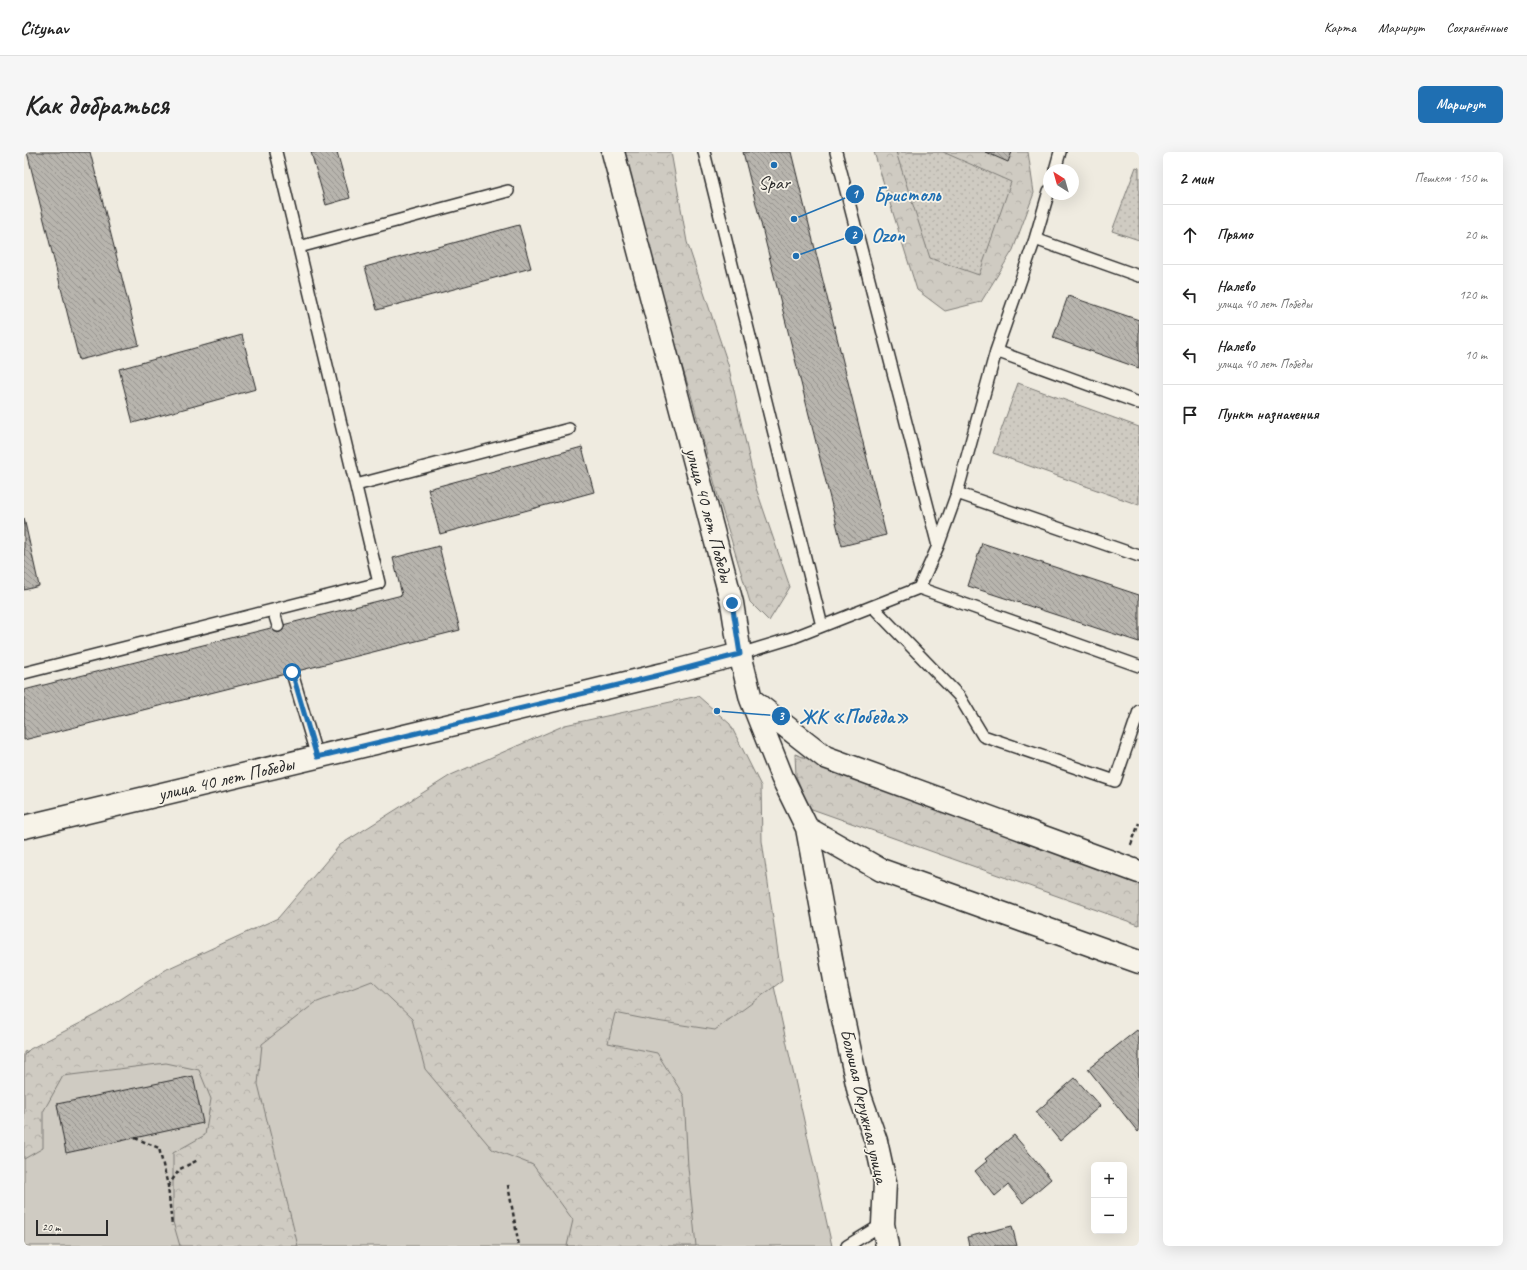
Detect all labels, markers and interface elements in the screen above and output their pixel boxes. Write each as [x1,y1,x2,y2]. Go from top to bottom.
text: Citynav [20,16,68,40]
text: Карта [1324,19,1356,36]
text: Маршрут [1378,19,1424,36]
text: Сохранённые [1446,19,1507,36]
button: Маршрут [1418,86,1503,123]
text: Как добраться [24,87,169,122]
marker: Spar [769,160,779,170]
north arrow [1043,164,1079,200]
text: 2 мин [1179,168,1214,189]
text: Пешком · 150 m [1414,170,1487,186]
place label: Spar [758,171,791,195]
callout: Бристоль [845,178,948,210]
text: Бристоль [874,182,942,207]
text: 1 [852,186,859,202]
callout: Ozon [844,219,913,251]
text: Ozon [871,223,906,248]
icon: ahead [1179,224,1201,246]
text: Прямо [1217,225,1253,244]
text: 2 [851,227,858,243]
text: 20 m [1465,227,1487,243]
text: Налево [1217,277,1255,296]
icon: left [1179,284,1201,306]
text: 120 m [1459,287,1487,303]
text: улица 40 лет Победы [1217,296,1312,312]
text: Налево [1217,337,1255,356]
icon: left [1179,344,1201,366]
text: 10 m [1465,347,1487,363]
text: улица 40 лет Победы [1217,356,1312,372]
icon: arrive [1179,404,1201,426]
text: Пункт назначения [1217,405,1319,424]
street label: улица 40 лет Победы [679,444,739,587]
route end [723,594,741,612]
route start [283,663,301,681]
callout: ЖК «Победа» [771,700,916,732]
text: ЖК «Победа» [800,704,909,729]
text: 3 [778,708,785,724]
street label: улица 40 лет Победы [155,751,298,807]
street label: Большая Окружная улица [835,1026,894,1188]
map controls [1091,1162,1127,1234]
button: + [1091,1162,1127,1198]
button: − [1091,1198,1127,1234]
scale bar [36,1218,108,1237]
text: 20 m [42,1220,61,1234]

